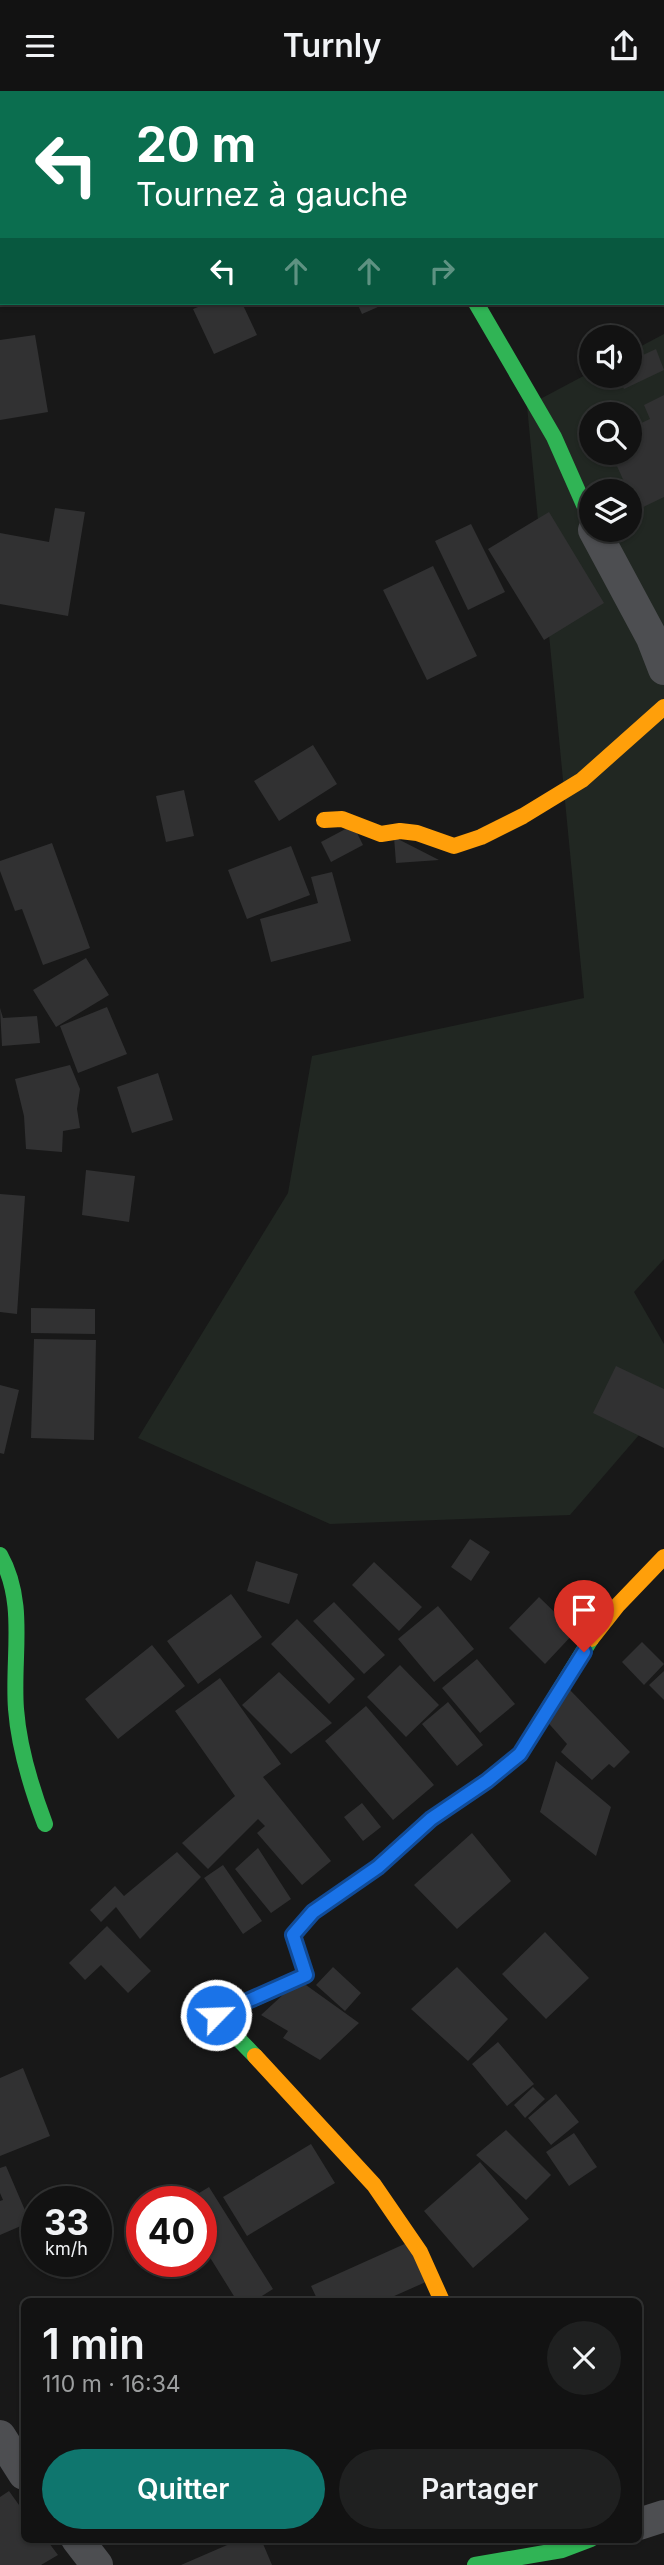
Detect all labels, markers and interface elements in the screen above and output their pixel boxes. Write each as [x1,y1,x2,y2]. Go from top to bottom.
text: Turnly [283,26,381,65]
icon: menu [21,27,59,65]
icon: share [605,27,643,65]
text: 20 m [136,115,256,174]
icon: left [21,119,112,210]
text: Tournez à gauche [136,175,408,214]
icon: left [204,252,242,290]
icon: ahead [277,252,315,290]
icon: ahead [350,252,388,290]
icon: right [423,252,461,290]
map controls [579,325,642,542]
button: sound [579,325,642,388]
button: search [579,402,642,465]
button: layers [579,479,642,542]
pin [554,1580,614,1652]
icon: arrive [565,1591,603,1629]
position arrow [179,1978,253,2052]
speed limit sign: 40 [126,2186,217,2277]
text: 33 [44,2201,89,2243]
text: km/h [45,2238,88,2259]
text: 1 min [42,2318,145,2369]
button: close [547,2321,621,2395]
text: 110 m · 16:34 [42,2370,181,2398]
button: Quitter [42,2449,325,2529]
button: Partager [339,2449,621,2529]

